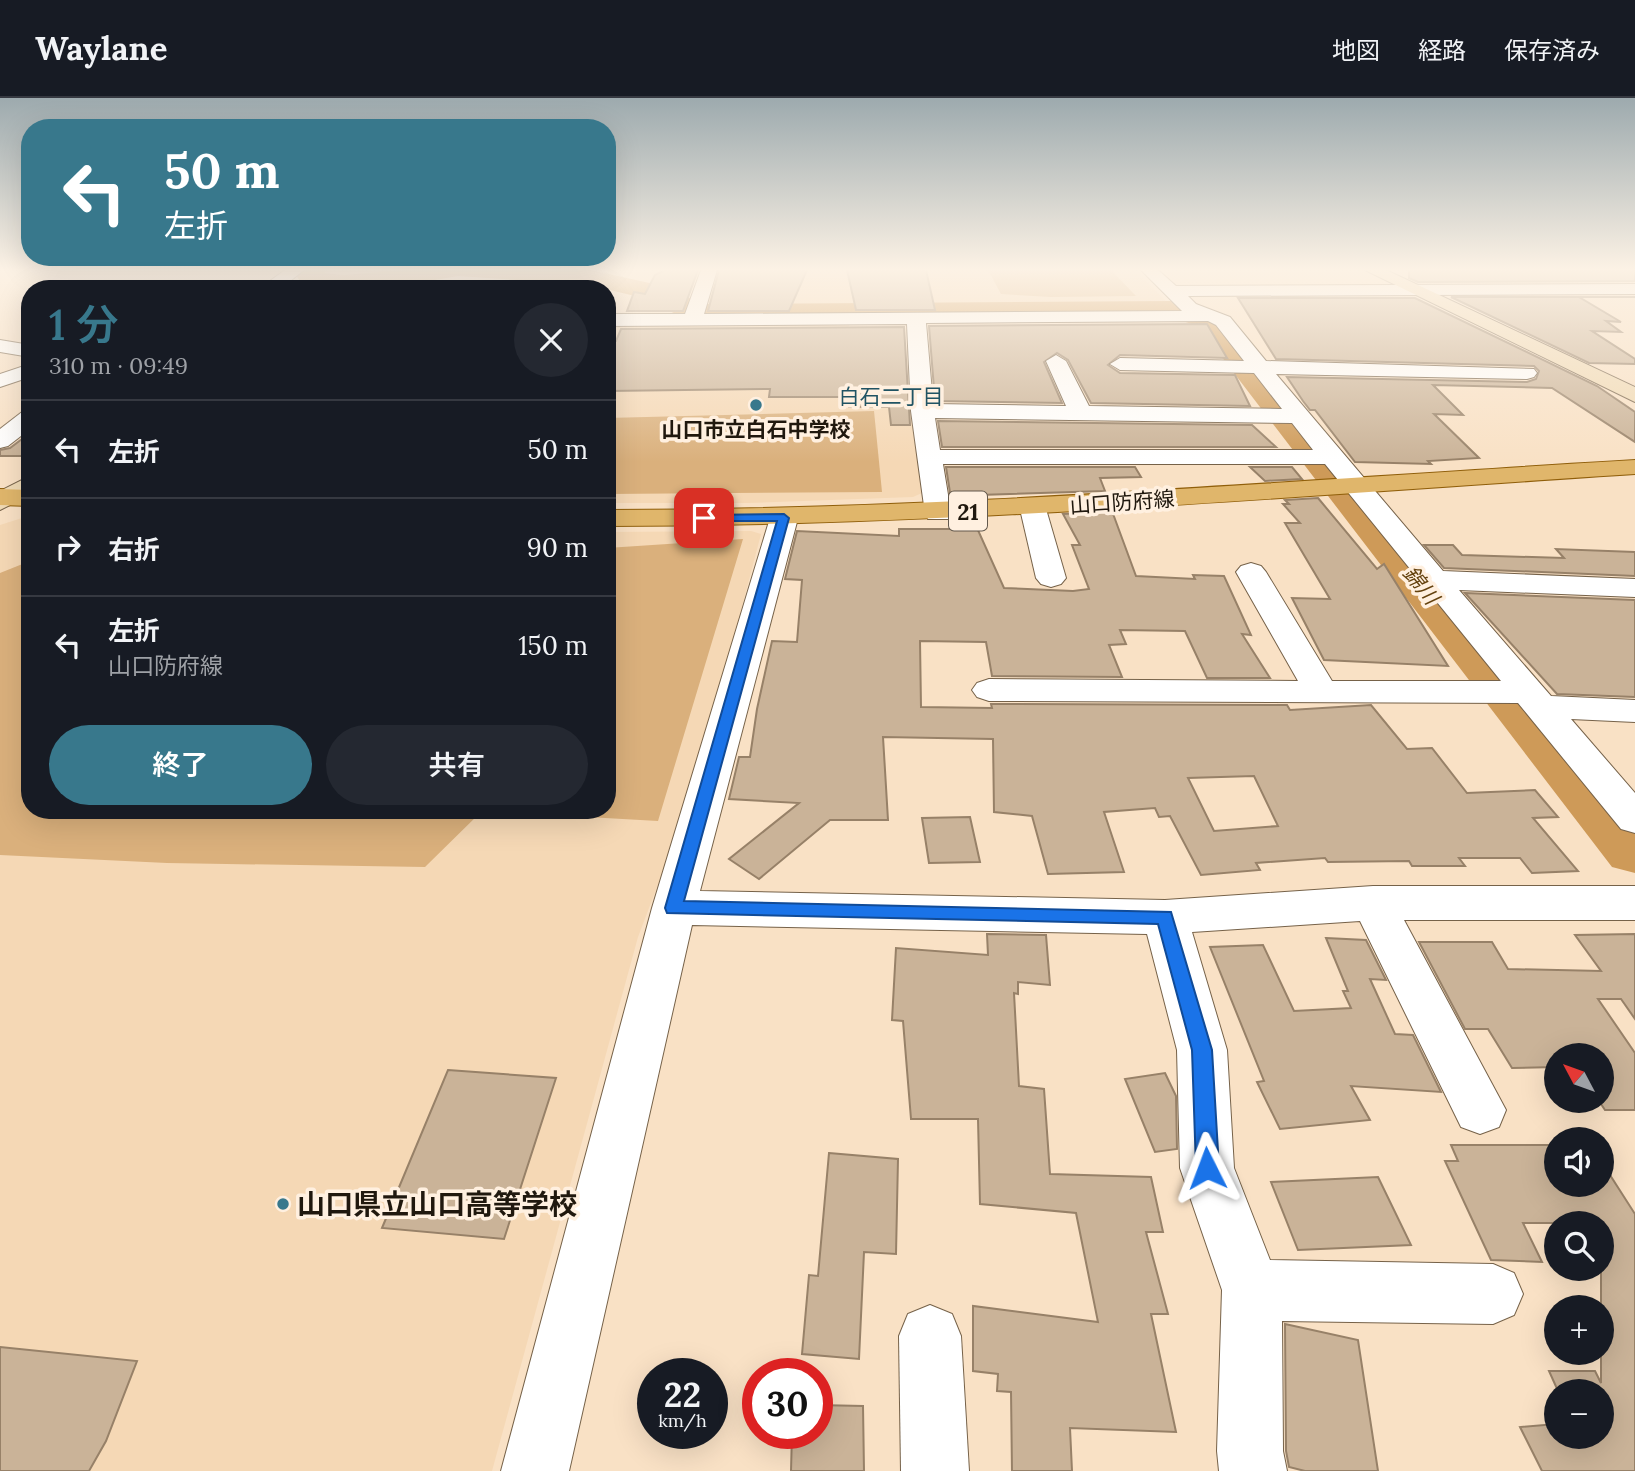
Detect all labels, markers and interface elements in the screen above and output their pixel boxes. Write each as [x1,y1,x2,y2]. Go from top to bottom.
text: Waylane [35,27,167,69]
text: 地図 [1332,35,1380,66]
text: 経路 [1418,35,1466,66]
text: 保存済み [1504,35,1600,66]
text: 50 m [164,139,280,201]
icon: left [49,147,140,238]
text: 左折 [164,205,228,246]
text: 1 分 [49,298,119,352]
button: close [514,303,588,377]
text: 310 m · 09:49 [49,351,188,380]
district label: 白石二丁目 [839,383,944,410]
marker: 山口市立白石中学校 [748,397,764,413]
place label: 山口市立白石中学校 [662,416,851,443]
icon: left [49,430,87,468]
text: 50 m [528,433,588,466]
text: 左折 [108,435,160,468]
street label: 山口防府線 [1069,485,1175,519]
pin [674,488,734,548]
road number: 21 [949,492,987,530]
icon: arrive [685,499,723,537]
icon: right [49,528,87,566]
text: 90 m [527,531,588,564]
text: 右折 [108,533,160,566]
water label: 錦川 [1397,560,1446,611]
text: 左折 [108,614,160,647]
icon: left [49,626,87,664]
text: 150 m [518,629,588,662]
text: 山口防府線 [108,651,223,680]
button: 終了 [49,725,312,805]
button: 共有 [326,725,588,805]
north arrow [1544,1043,1614,1113]
map controls [1544,1043,1614,1449]
button: sound [1544,1127,1614,1197]
position arrow [1170,1131,1244,1205]
place label: 山口県立山口高等学校 [297,1186,577,1222]
marker: 山口県立山口高等学校 [275,1196,291,1212]
button: search [1544,1211,1614,1281]
button: + [1544,1295,1614,1365]
speed limit sign: 30 [742,1358,833,1449]
text: 22 [664,1372,701,1417]
button: − [1544,1379,1614,1449]
text: km/h [658,1409,707,1432]

